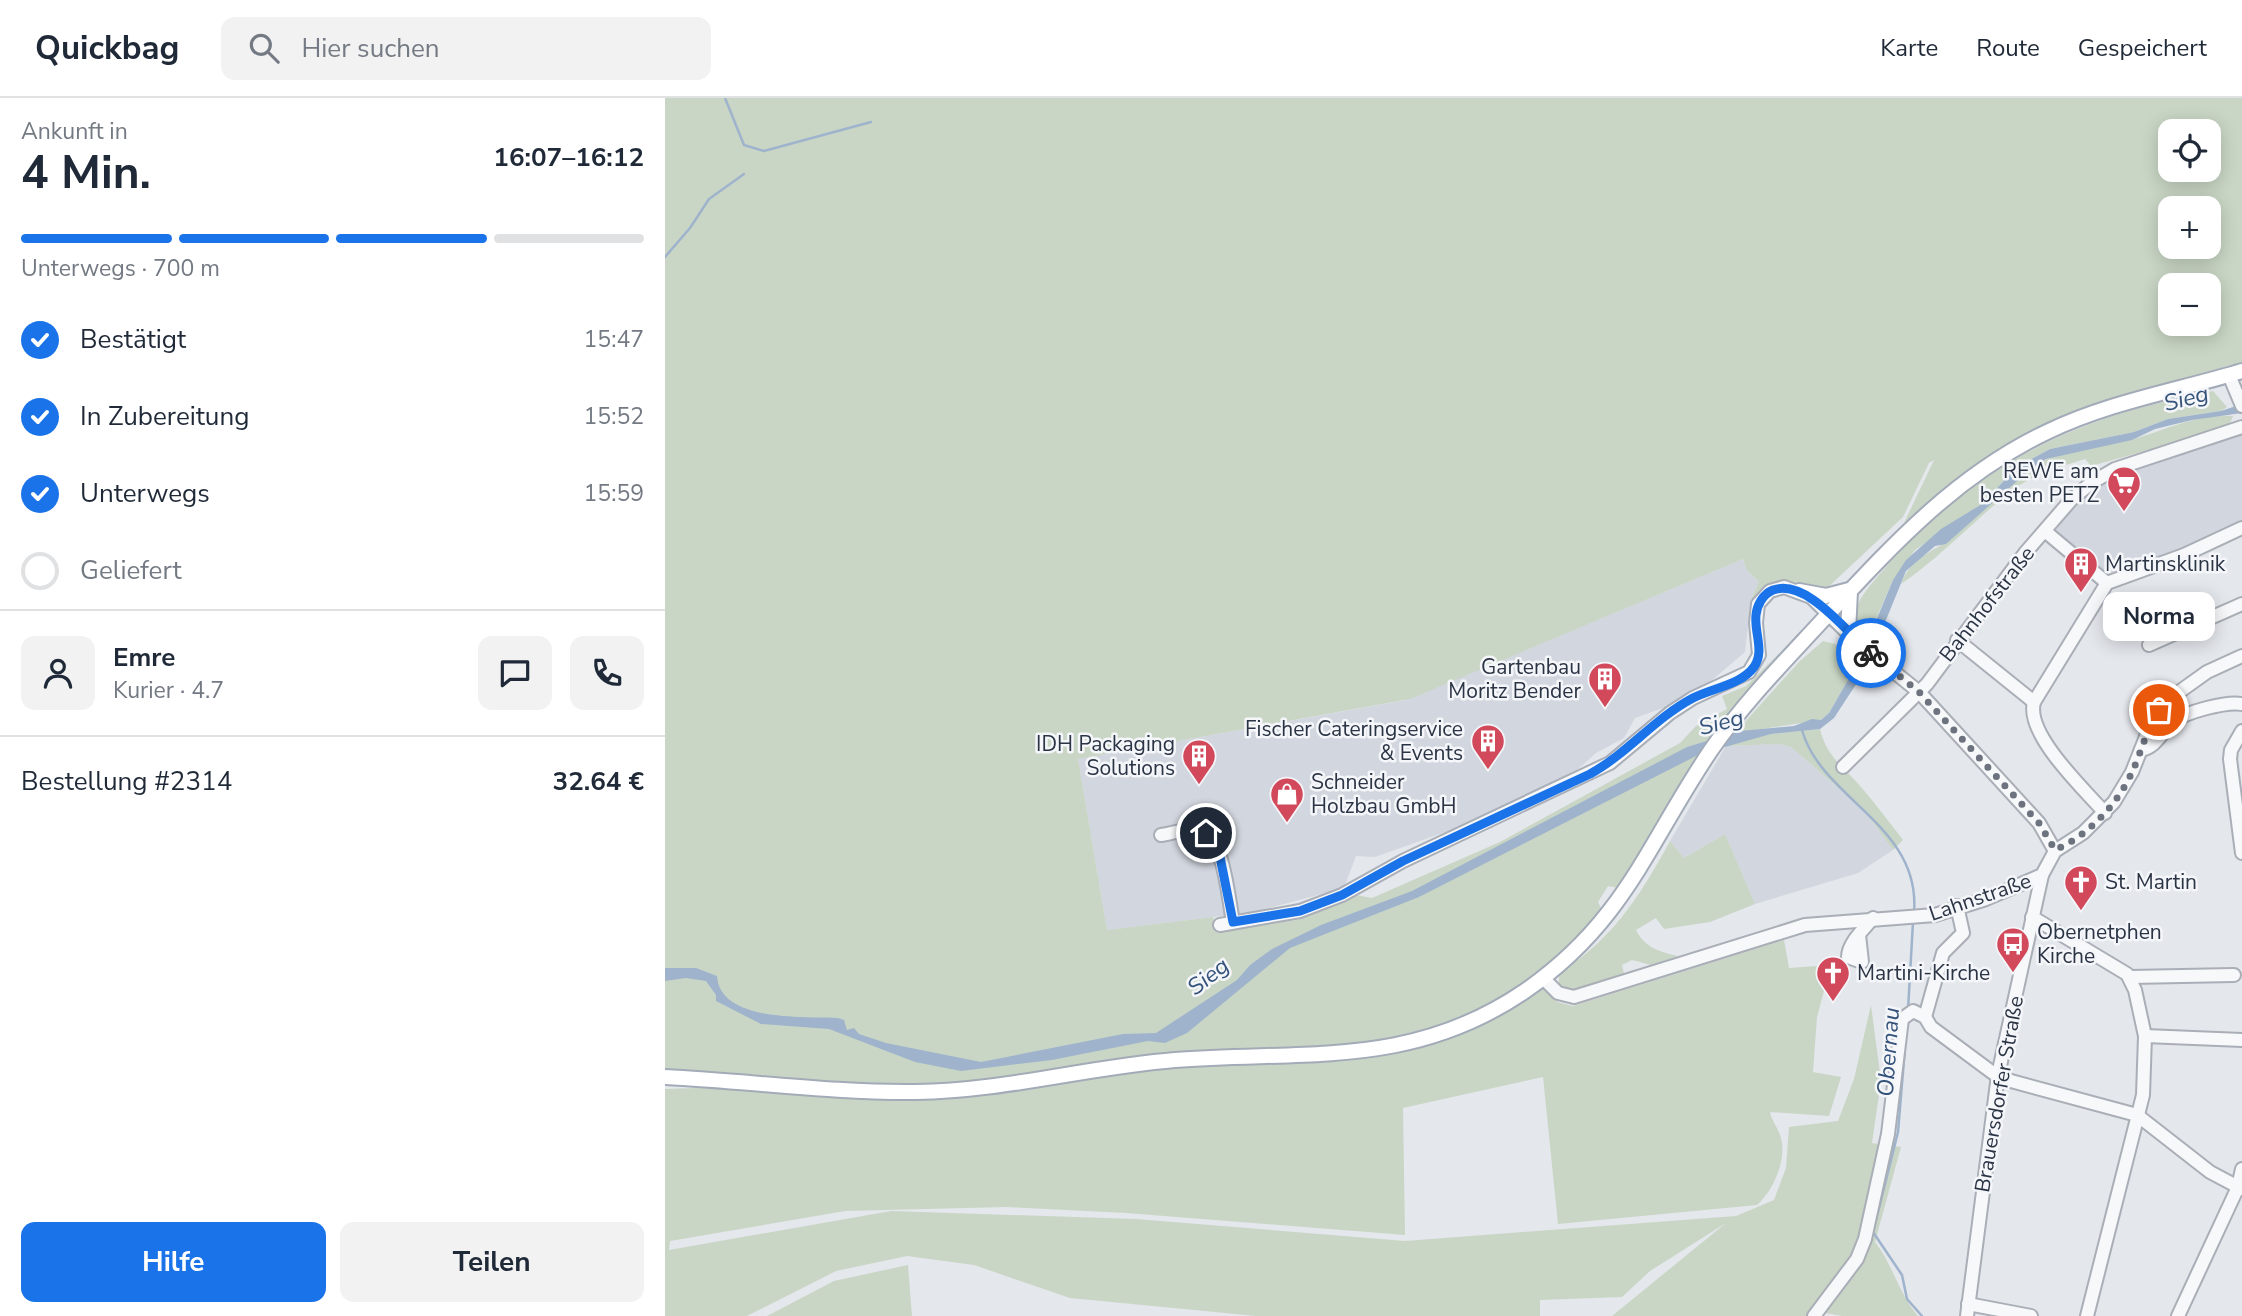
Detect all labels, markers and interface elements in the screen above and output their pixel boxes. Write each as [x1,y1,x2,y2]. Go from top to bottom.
search box [221,17,711,80]
text: Quickbag [35,26,179,71]
icon: search [245,29,283,67]
text: Hier suchen [301,31,440,66]
text: Karte [1880,32,1938,64]
text: Route [1976,32,2040,64]
text: Gespeichert [2078,32,2207,64]
text: Ankunft in [21,116,128,147]
map controls [2158,119,2221,336]
button: locate [2158,119,2221,182]
text: 16:07–16:12 [493,140,644,175]
text: 4 Min. [21,141,151,204]
button: + [2158,196,2221,259]
text: Unterwegs · 700 m [21,253,220,284]
button: − [2158,273,2221,336]
icon: check [21,321,59,359]
text: Bestätigt [80,322,186,357]
text: 15:47 [584,324,644,355]
water label: Sieg [2160,378,2212,419]
icon: check [21,398,59,436]
text: In Zubereitung [80,399,249,434]
text: 15:52 [584,401,644,432]
place label: REWE am besten PETZ [1980,457,2099,509]
supermarket icon: REWE am besten PETZ [2105,464,2143,513]
icon: check [21,475,59,513]
text: Unterwegs [80,476,210,511]
text: 15:59 [584,478,644,509]
street label: Bahnhofstraße [1933,540,2041,668]
building icon: Martinsklinik [2062,545,2100,594]
place label: Martinsklinik [2105,550,2226,578]
text: Geliefert [80,553,181,588]
callout: Norma [2103,591,2215,640]
text: Norma [2123,601,2195,632]
courier [1836,618,1906,688]
icon: bike [1852,634,1890,672]
button: person [21,636,95,710]
button: chat [478,636,552,710]
button: phone [570,636,644,710]
text: Emre [113,640,175,675]
place label: Gartenbau Moritz Bender [1448,653,1581,705]
building icon: Gartenbau Moritz Bender [1586,660,1624,709]
text: Kurier · 4.7 [113,675,224,706]
pin [2129,680,2189,740]
icon: bag [2140,691,2178,729]
water label: Sieg [1695,702,1747,743]
place label: Fischer Cateringservice & Events [1245,715,1463,767]
building icon: Fischer Cateringservice & Events [1469,722,1507,771]
place label: IDH Packaging Solutions [1036,730,1175,782]
building icon: IDH Packaging Solutions [1180,737,1218,786]
text: Bestellung #2314 [21,764,232,799]
text: 32.64 € [553,764,644,799]
place label: Schneider Holzbau GmbH [1311,768,1457,820]
shop icon: Schneider Holzbau GmbH [1268,775,1306,824]
pin [1176,803,1236,863]
icon: home [1187,814,1225,852]
church icon: St. Martin [2062,863,2100,912]
street label: Lahnstraße [1925,866,2035,928]
place label: St. Martin [2105,868,2197,896]
place label: Obernetphen Kirche [2037,918,2162,970]
bus stop icon: Obernetphen Kirche [1994,925,2032,974]
water label: Sieg [1181,950,1236,1003]
church icon: Martini-Kirche [1814,954,1852,1003]
place label: Martini-Kirche [1857,959,1990,987]
street label: Brauersdorfer Straße [1968,994,2030,1194]
water label: Obernau [1870,1006,1907,1098]
button: Hilfe [21,1222,326,1302]
button: Teilen [340,1222,644,1302]

